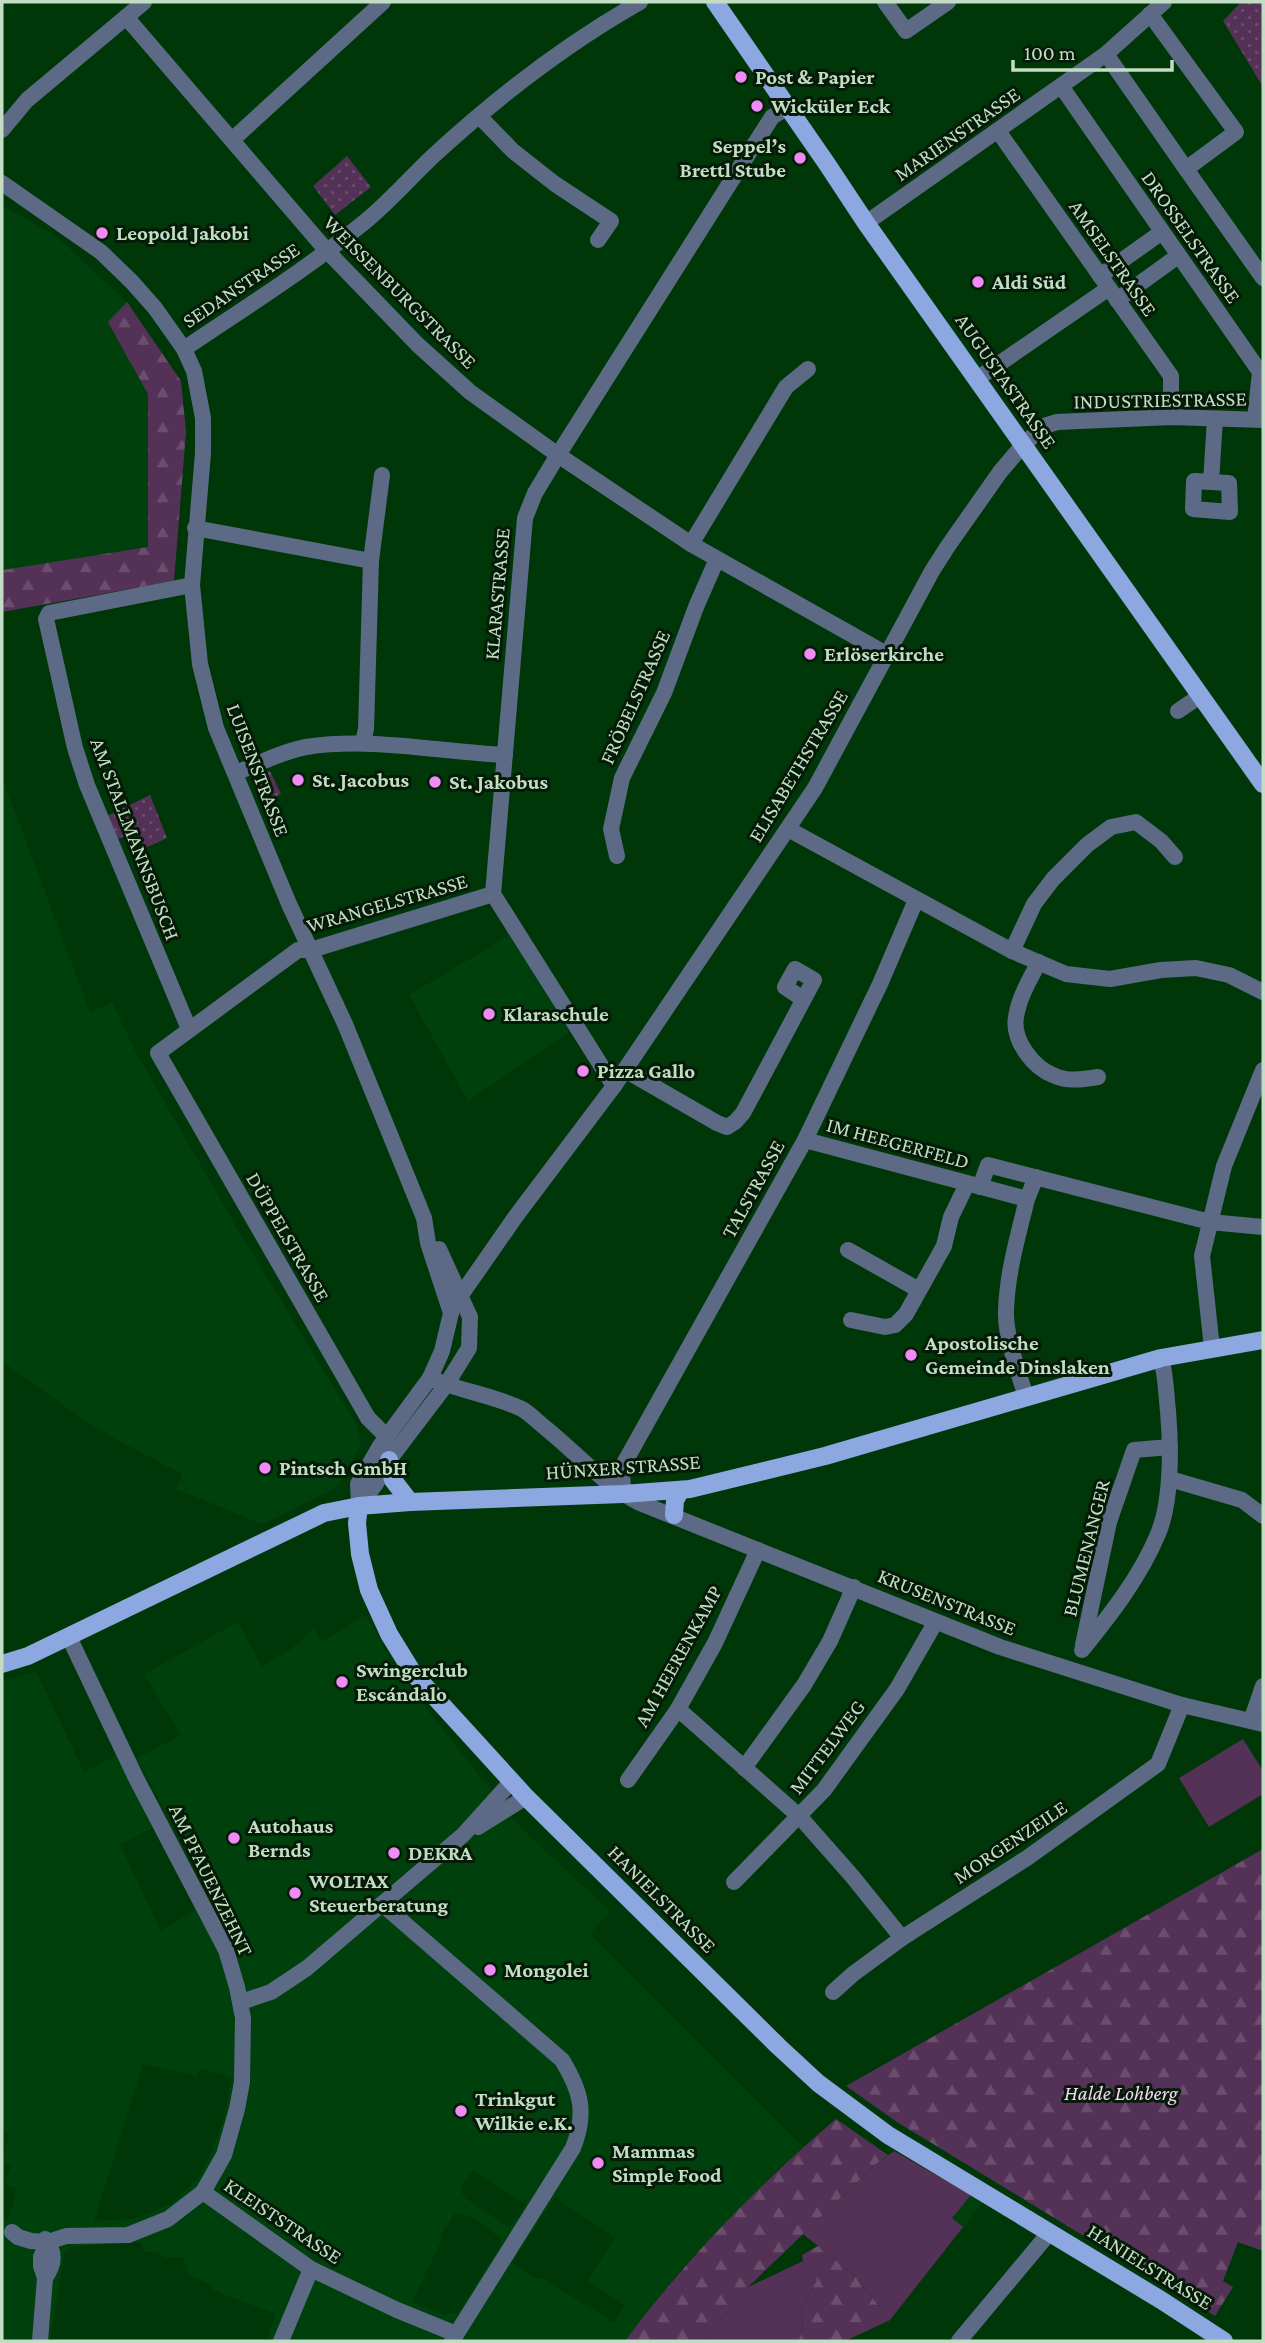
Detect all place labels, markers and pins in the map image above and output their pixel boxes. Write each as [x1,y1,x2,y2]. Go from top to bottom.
place label: Post & Papier [755,65,875,89]
marker: Post & Papier [733,69,749,85]
place label: Wicküler Eck [770,94,891,118]
marker: Wicküler Eck [749,98,765,114]
place label: Seppel’s Brettl Stube [680,134,786,182]
marker: Seppel’s Brettl Stube [792,150,808,166]
place label: Leopold Jakobi [116,221,249,245]
marker: Leopold Jakobi [94,225,110,241]
place label: Aldi Süd [991,270,1067,294]
marker: Aldi Süd [970,274,986,290]
place label: Erlöserkirche [824,642,944,666]
marker: Erlöserkirche [802,646,818,662]
place label: St. Jacobus [312,768,410,792]
place label: St. Jakobus [449,770,548,794]
marker: St. Jacobus [290,772,306,788]
marker: St. Jakobus [427,774,443,790]
place label: Klaraschule [503,1002,609,1026]
marker: Klaraschule [481,1006,497,1022]
place label: Pizza Gallo [597,1059,695,1083]
marker: Pizza Gallo [575,1063,591,1079]
place label: Apostolische Gemeinde Dinslaken [924,1331,1110,1379]
marker: Apostolische Gemeinde Dinslaken [903,1347,919,1363]
place label: Pintsch GmbH [279,1456,407,1480]
marker: Pintsch GmbH [257,1460,273,1476]
place label: Swingerclub Escándalo [356,1658,468,1706]
marker: Swingerclub Escándalo [334,1674,350,1690]
place label: Autohaus Bernds [247,1814,334,1862]
marker: Autohaus Bernds [226,1830,242,1846]
place label: DEKRA [408,1841,473,1865]
marker: DEKRA [386,1845,402,1861]
place label: WOLTAX Steuerberatung [308,1869,448,1917]
marker: WOLTAX Steuerberatung [287,1885,303,1901]
place label: Mongolei [504,1958,589,1982]
marker: Mongolei [482,1962,498,1978]
place label: Trinkgut Wilkie e.K. [474,2087,573,2135]
marker: Trinkgut Wilkie e.K. [453,2103,469,2119]
place label: Mammas Simple Food [612,2139,722,2187]
marker: Mammas Simple Food [590,2155,606,2171]

